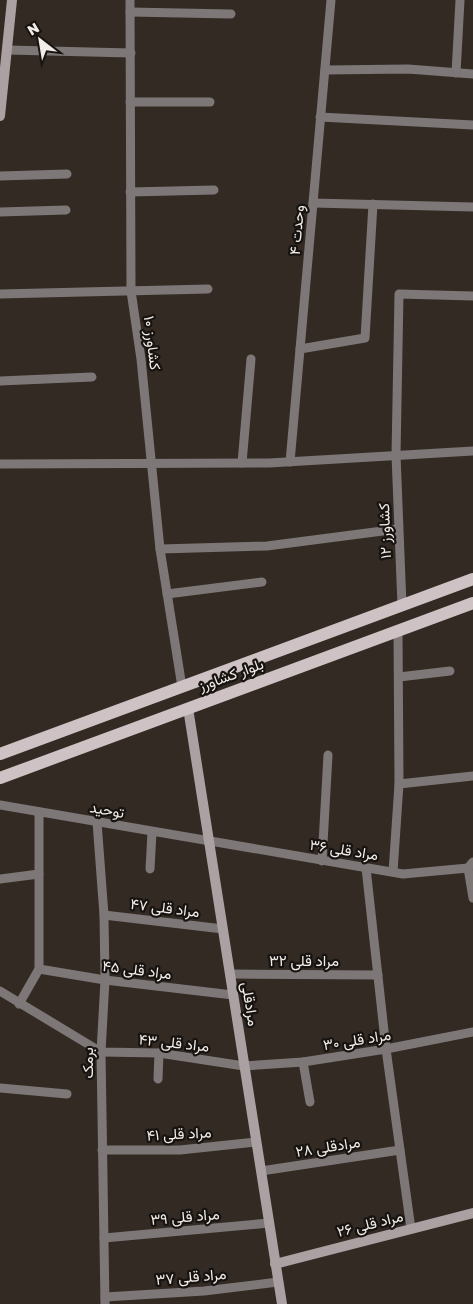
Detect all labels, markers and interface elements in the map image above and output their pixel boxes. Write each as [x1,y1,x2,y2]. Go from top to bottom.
north arrow [15,15,65,65]
text: N [24,18,42,38]
street label: وحدت ۴ [285,204,308,256]
street label: کشاورز ۱۰ [140,315,165,371]
street label: کشاورز ۱۲ [374,502,395,559]
street label: بلوار کشاورز [195,654,266,695]
street label: توحید [88,797,126,822]
street label: مراد قلی ۳۶ [308,835,380,865]
street label: مراد قلی ۴۷ [129,894,201,922]
street label: مراد قلی ۳۲ [269,951,339,971]
street label: مراد قلی ۴۵ [101,956,173,984]
street label: مرادقلی [237,980,263,1028]
street label: مراد قلی ۳۰ [322,1025,392,1055]
street label: مراد قلی ۴۳ [138,1029,210,1057]
street label: برمک [78,1047,97,1079]
street label: مراد قلی ۴۱ [146,1122,212,1146]
street label: مرادقلی ۲۸ [294,1132,362,1162]
street label: مراد قلی ۳۹ [150,1204,220,1230]
street label: مراد قلی ۲۶ [335,1206,405,1242]
street label: مراد قلی ۳۷ [155,1264,227,1290]

